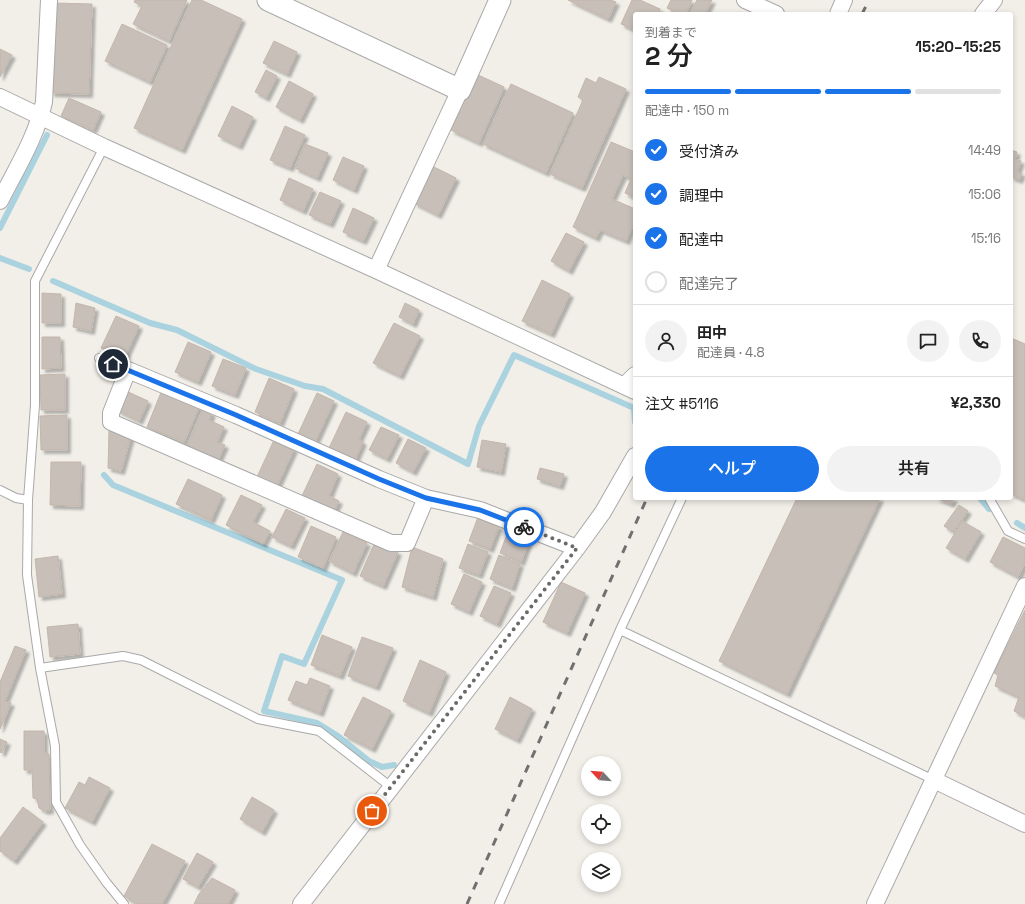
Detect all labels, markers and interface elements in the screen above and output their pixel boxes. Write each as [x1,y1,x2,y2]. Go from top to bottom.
text: 到着まで [645,24,697,41]
text: 15:20–15:25 [915,37,1001,56]
text: 2 分 [645,39,693,73]
text: 配達中 · 150 m [645,102,729,119]
icon: check [645,139,667,161]
text: 受付済み [679,142,739,161]
text: 14:49 [968,142,1001,159]
icon: check [645,183,667,205]
text: 調理中 [679,186,724,205]
text: 15:06 [968,186,1001,203]
icon: check [645,227,667,249]
text: 配達中 [679,230,724,249]
text: 15:16 [971,230,1001,247]
text: 配達完了 [679,274,739,293]
button: person [645,320,687,362]
button: chat [907,320,949,362]
button: phone [959,320,1001,362]
text: 田中 [697,323,727,342]
text: 配達員 · 4.8 [697,344,765,361]
pin [96,347,130,381]
icon: home [102,353,124,375]
text: ¥2,330 [950,393,1001,412]
text: 注文 #5116 [645,394,719,413]
button: ヘルプ [645,446,819,492]
button: 共有 [827,446,1001,492]
courier [504,507,544,547]
icon: bike [513,516,535,538]
north arrow [581,756,621,796]
map controls [581,756,621,892]
pin [355,794,389,828]
icon: bag [361,800,383,822]
button: locate [581,804,621,844]
button: layers [581,852,621,892]

